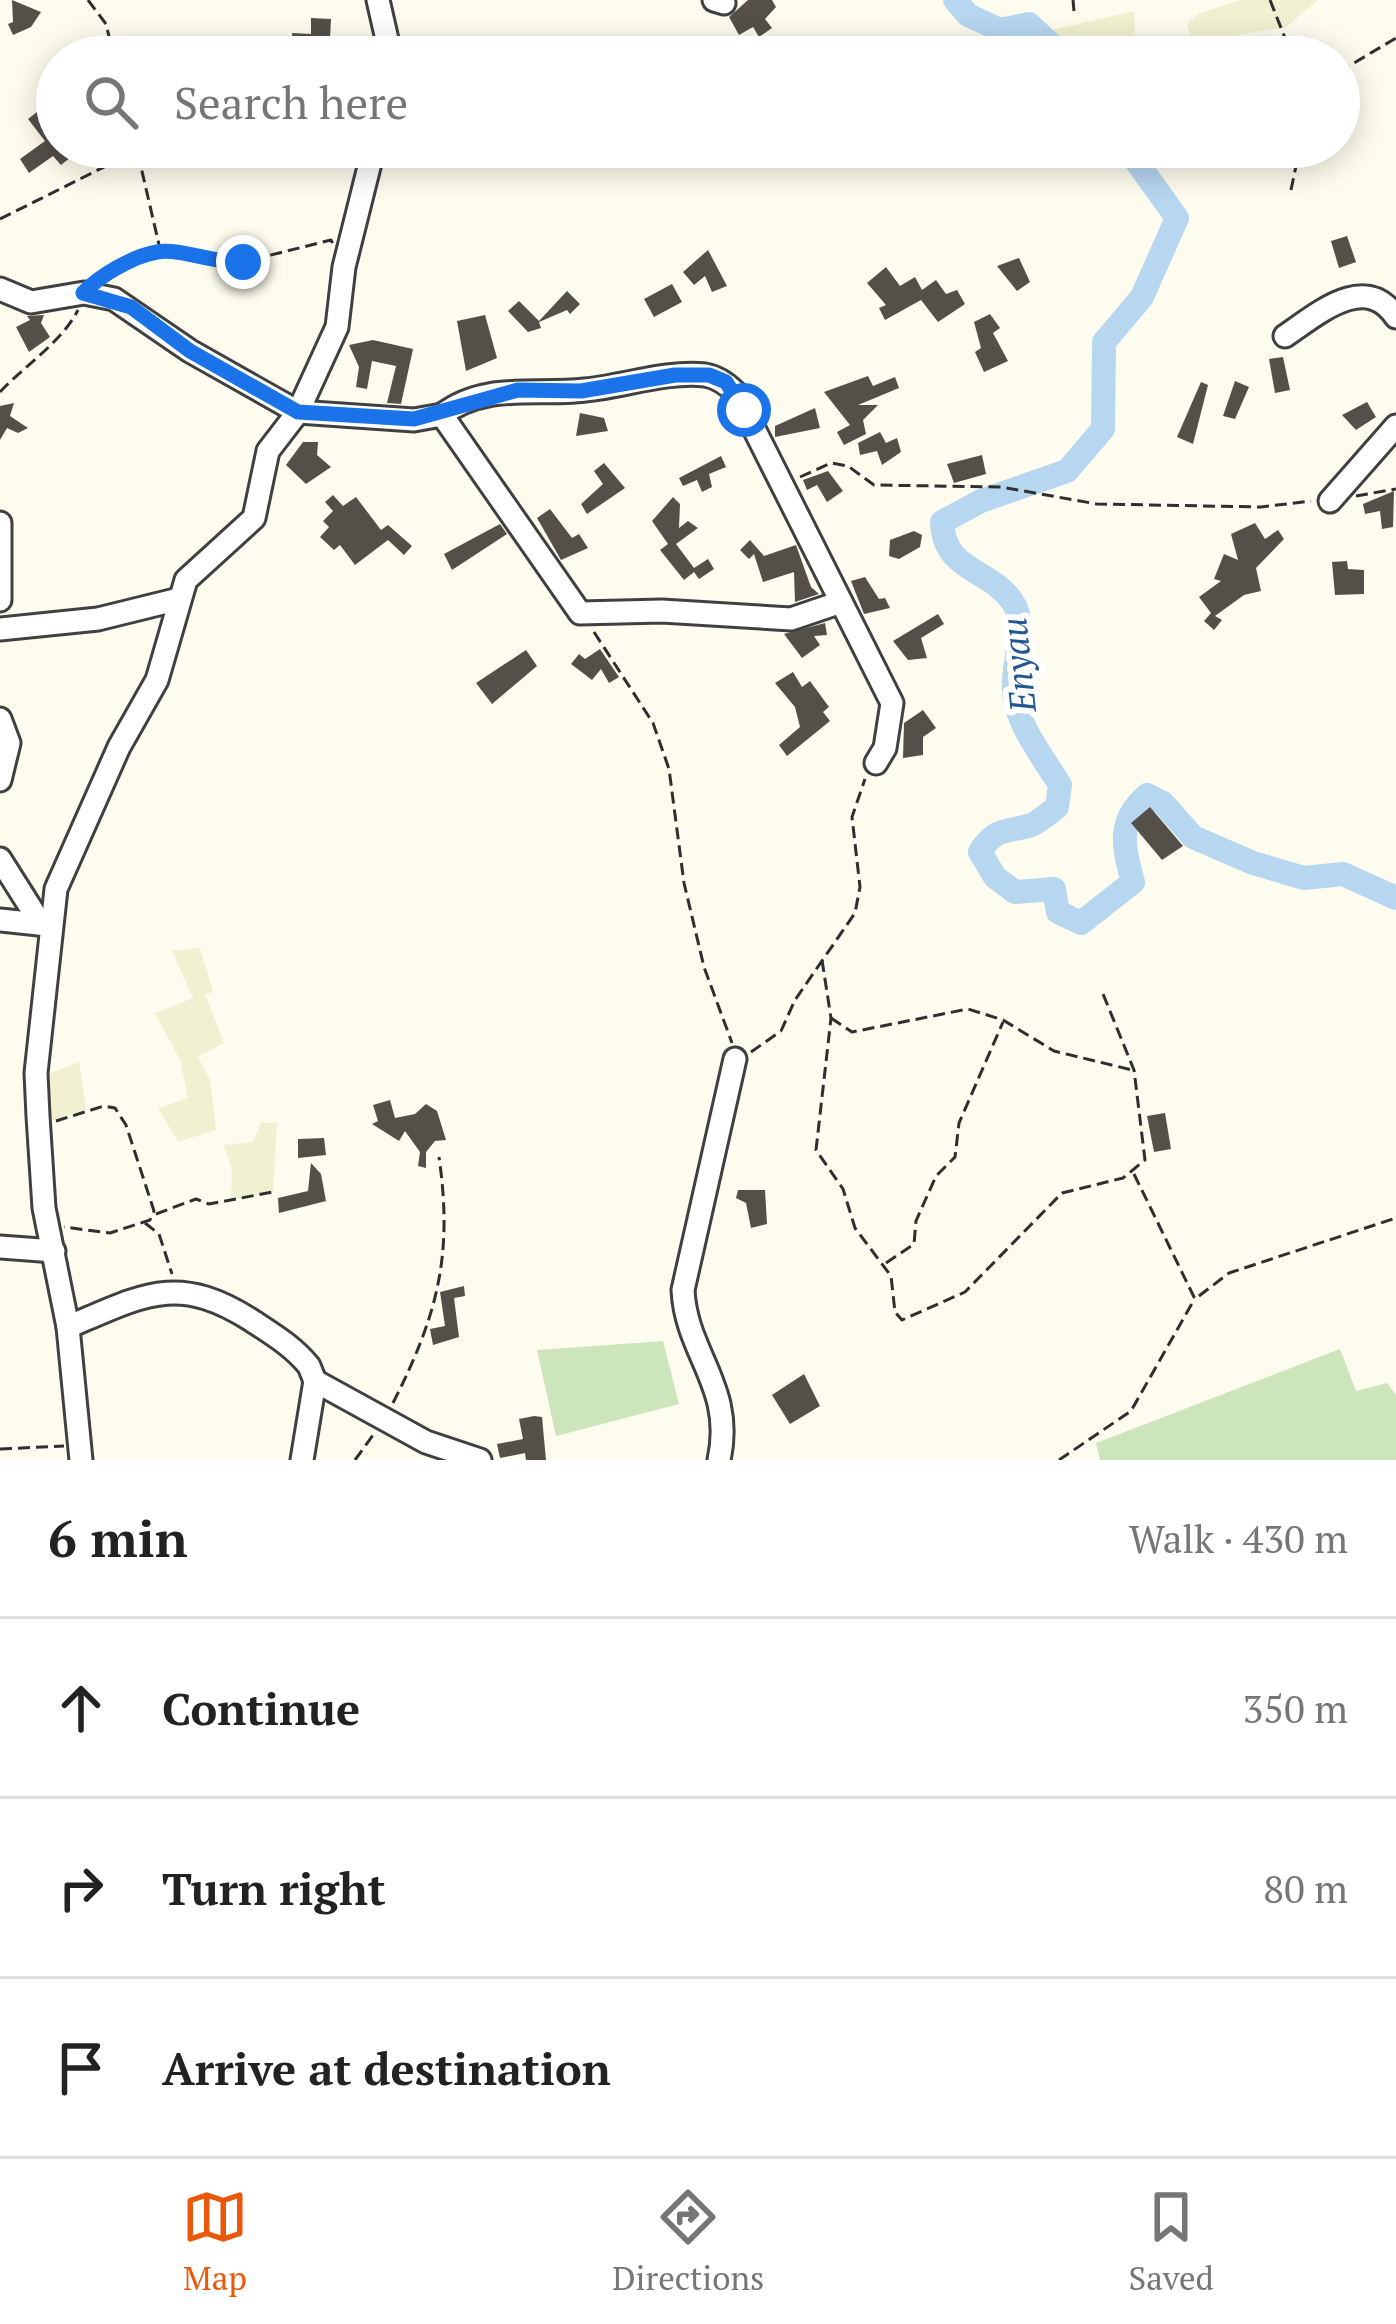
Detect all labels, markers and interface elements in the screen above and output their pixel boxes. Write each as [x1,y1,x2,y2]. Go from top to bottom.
search box [36,36,1360,168]
icon: search [78,69,144,135]
text: Search here [174,72,408,132]
route end [216,235,270,289]
route start [717,383,771,437]
water label: Enyau [989,615,1046,716]
text: 6 min [48,1504,188,1572]
text: Walk · 430 m [1129,1512,1348,1564]
icon: ahead [48,1675,114,1741]
text: Continue [162,1678,360,1738]
text: 350 m [1243,1682,1348,1734]
icon: right [48,1855,114,1921]
text: Turn right [162,1858,386,1918]
text: 80 m [1263,1862,1348,1914]
icon: arrive [48,2035,114,2101]
text: Arrive at destination [162,2038,611,2098]
tab: Map [182,2184,248,2299]
tab: Directions [612,2184,764,2299]
tab: Saved [1129,2184,1214,2299]

